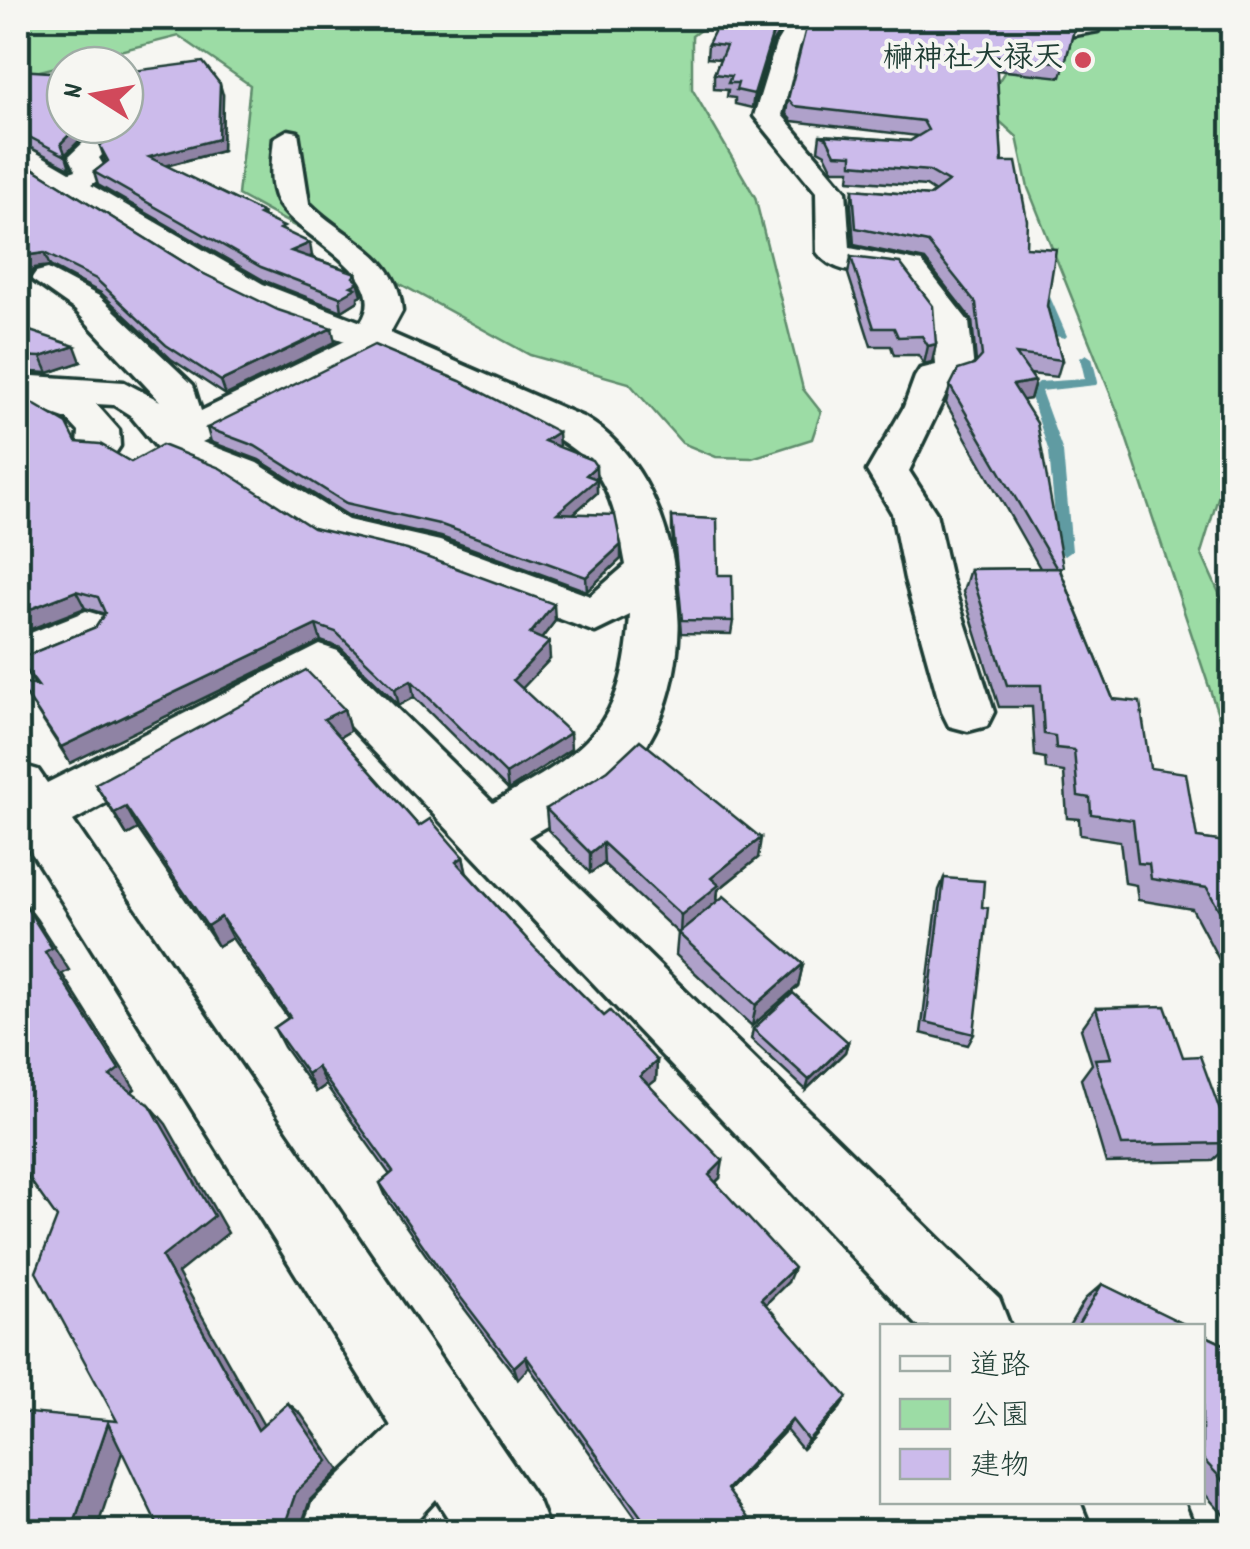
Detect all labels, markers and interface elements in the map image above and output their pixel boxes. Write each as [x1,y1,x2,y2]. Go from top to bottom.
place label: 榊神社大禄天 [883,39,1063,82]
north arrow [45,45,145,145]
marker: 榊神社大禄天 [1072,49,1094,71]
text: N [54,81,96,102]
legend [880,1324,1205,1504]
text: 道路 [970,1347,1030,1390]
text: 公園 [970,1397,1030,1440]
text: 建物 [970,1447,1030,1490]

